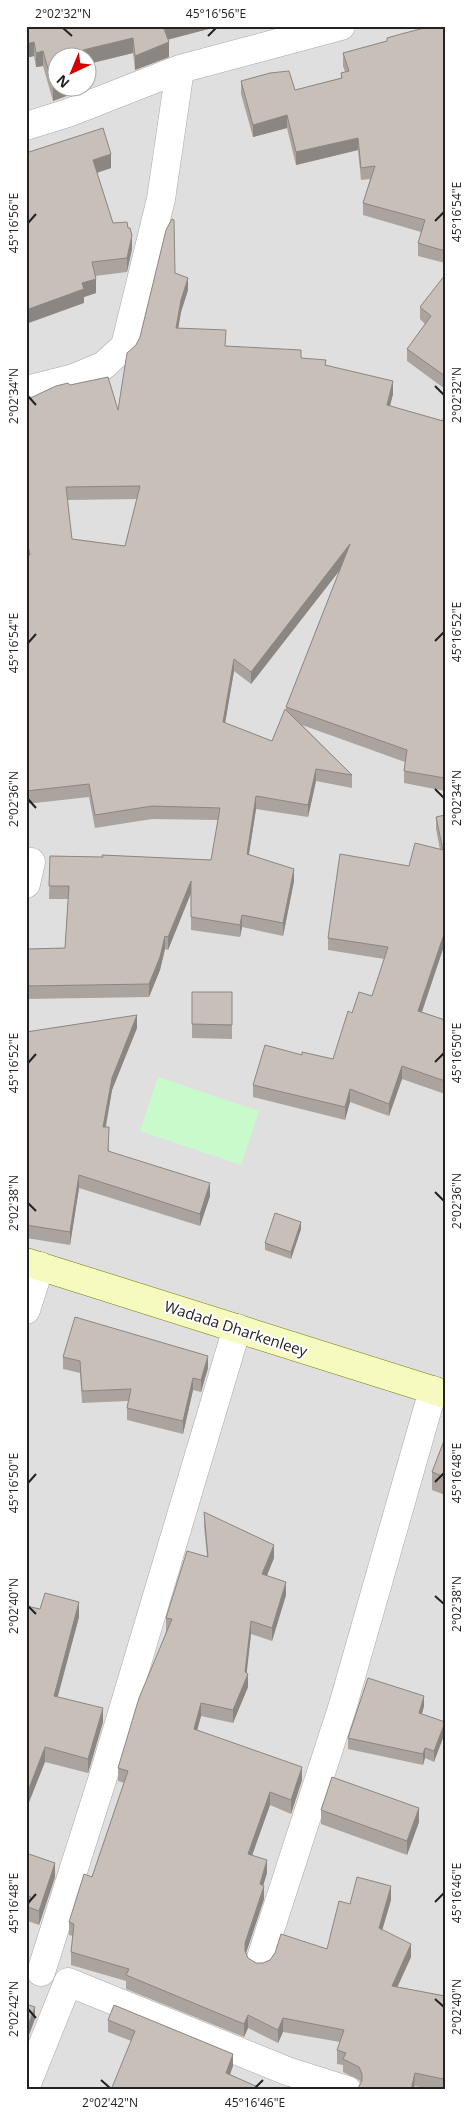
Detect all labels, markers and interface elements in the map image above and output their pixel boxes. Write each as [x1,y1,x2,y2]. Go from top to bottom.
text: 2°02'32"N [35,5,91,22]
text: 45°16'56"E [186,5,246,22]
north arrow [48,48,98,98]
text: N [52,71,73,93]
text: 45°16'54"E [448,182,465,242]
text: 45°16'56"E [5,193,22,253]
text: 2°02'32"N [448,367,465,423]
text: 2°02'34"N [5,368,22,424]
text: 45°16'52"E [448,602,465,662]
text: 45°16'54"E [5,613,22,673]
text: 2°02'34"N [448,770,465,826]
text: 2°02'36"N [5,771,22,827]
text: 45°16'50"E [448,1023,465,1083]
text: 45°16'52"E [5,1033,22,1093]
text: 2°02'36"N [448,1173,465,1229]
text: 2°02'38"N [5,1175,22,1231]
street label: Wadada Dharkenleey [162,1295,311,1361]
text: 45°16'48"E [448,1443,465,1503]
text: 45°16'50"E [5,1453,22,1513]
text: 2°02'38"N [448,1576,465,1632]
text: 2°02'40"N [5,1578,22,1634]
text: 45°16'46"E [448,1863,465,1923]
text: 45°16'48"E [5,1873,22,1933]
text: 2°02'40"N [448,1979,465,2035]
text: 2°02'42"N [5,1981,22,2037]
text: 2°02'42"N [82,2094,138,2111]
text: 45°16'46"E [225,2094,285,2111]

